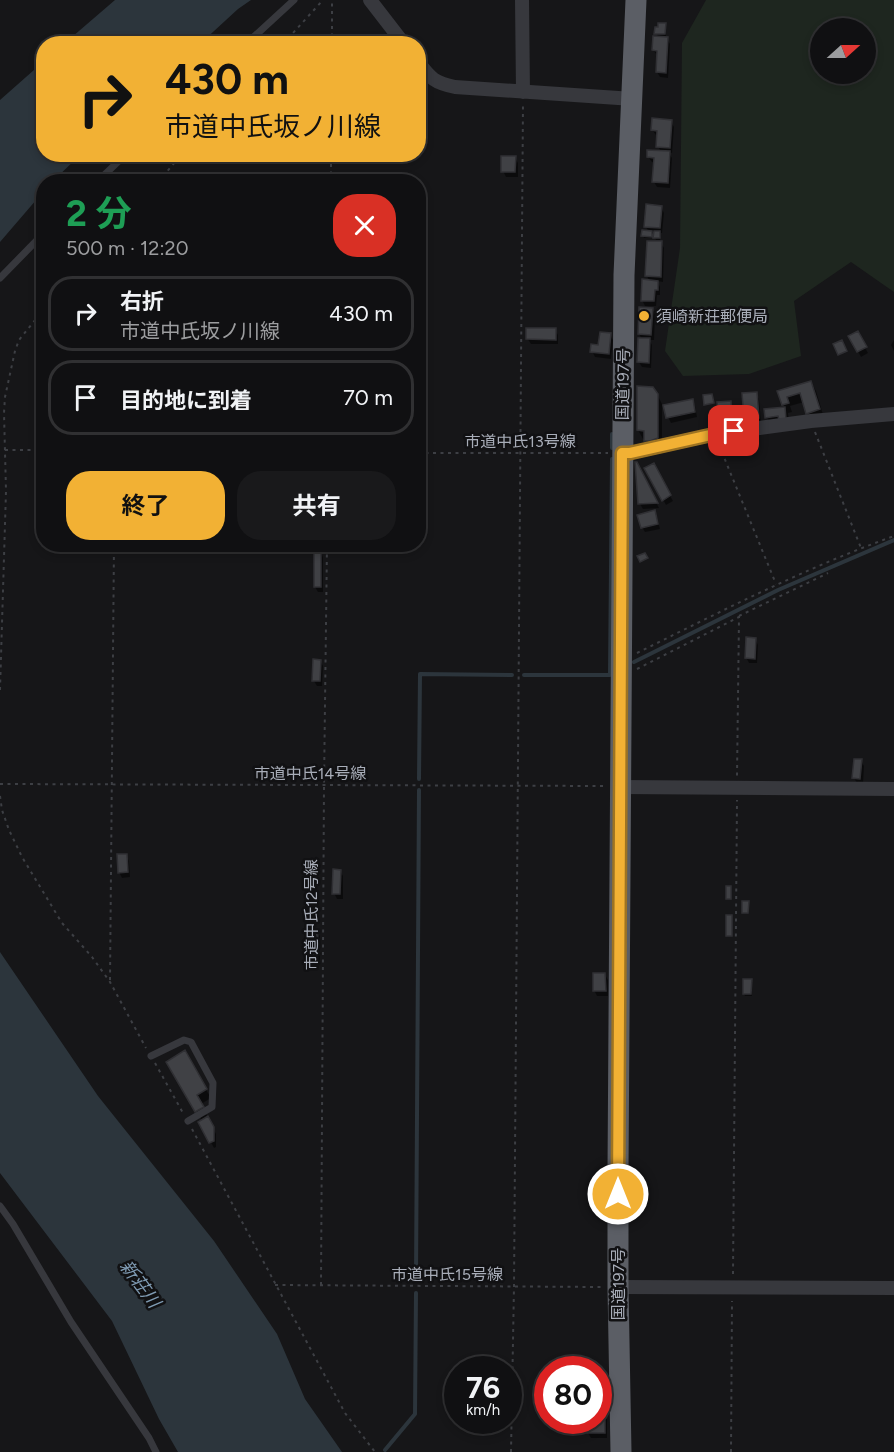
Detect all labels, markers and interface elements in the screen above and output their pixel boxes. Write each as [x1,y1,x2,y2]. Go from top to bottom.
north arrow [810,18,876,84]
map controls [810,18,876,84]
text: 430 m [165,54,289,105]
icon: right [66,60,144,138]
text: 市道中氏坂ノ川線 [165,110,381,143]
text: 2 分 [66,192,131,235]
button: close [333,194,396,257]
text: 500 m · 12:20 [66,236,189,260]
text: 右折 [120,288,164,315]
icon: right [69,297,102,330]
text: 430 m [329,300,393,327]
place label: 須崎新荘郵便局 [656,307,768,326]
marker: 須崎新荘郵便局 [637,309,651,323]
text: 市道中氏坂ノ川線 [120,319,280,343]
street label: 国道197号 [613,348,633,420]
icon: arrive [69,381,102,414]
text: 70 m [343,384,393,411]
text: 目的地に到着 [120,387,252,414]
pin [708,405,759,456]
icon: arrive [717,414,750,447]
street label: 市道中氏13号線 [464,432,576,451]
button: 終了 [66,471,225,540]
button: 共有 [237,471,396,540]
street label: 市道中氏14号線 [254,764,366,783]
street label: 市道中氏12号線 [302,859,321,971]
position arrow [586,1162,650,1226]
street label: 国道197号 [609,1248,628,1320]
water label: 新荘川 [115,1256,166,1314]
street label: 市道中氏15号線 [391,1265,503,1284]
speed limit sign: 80 [534,1356,612,1434]
text: 76 [466,1369,500,1406]
text: km/h [466,1401,500,1419]

